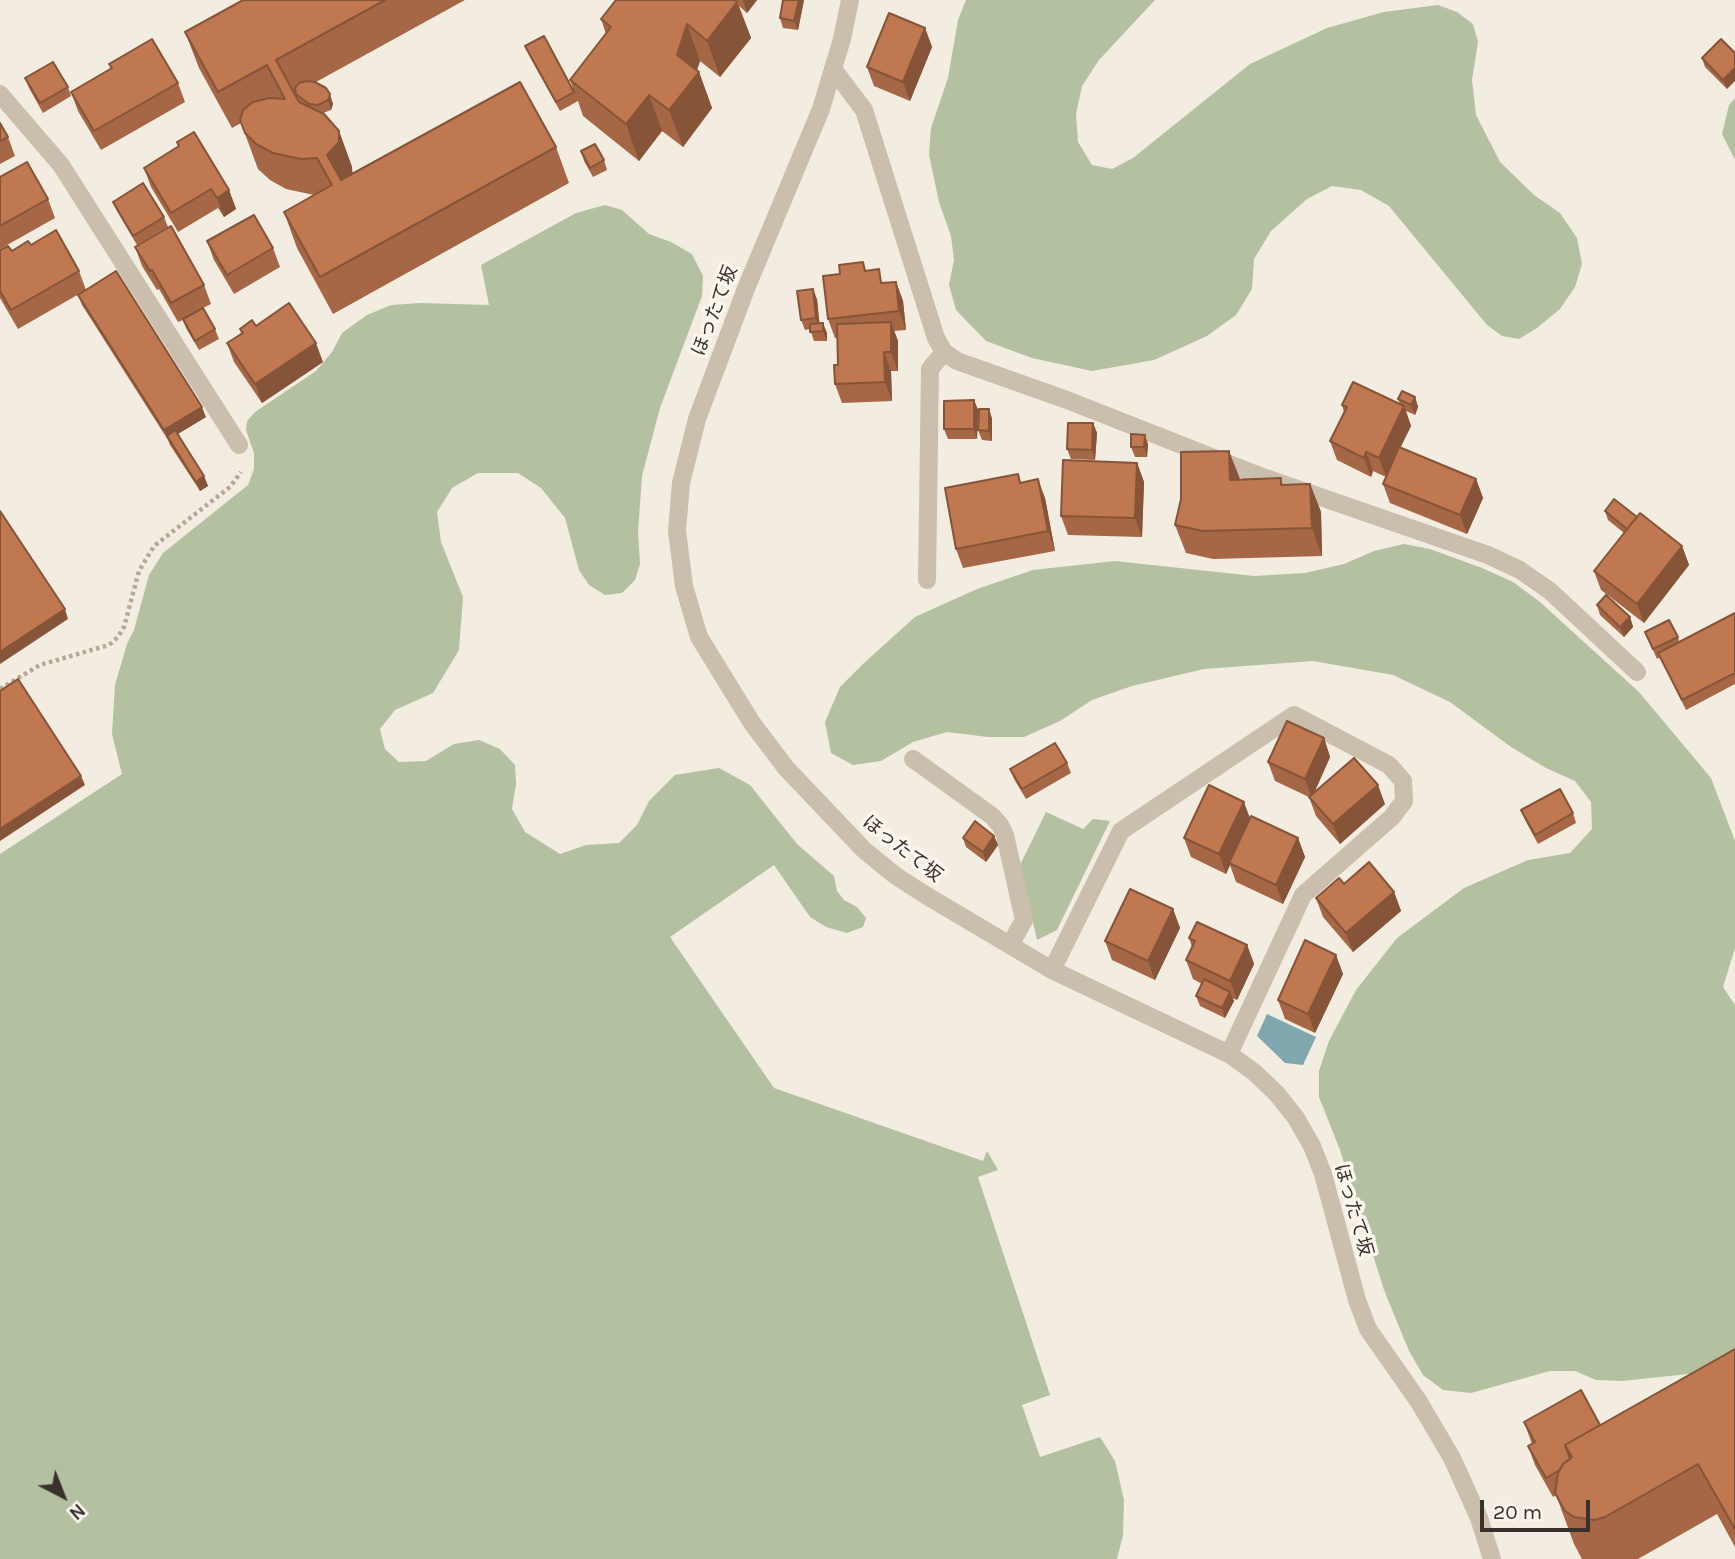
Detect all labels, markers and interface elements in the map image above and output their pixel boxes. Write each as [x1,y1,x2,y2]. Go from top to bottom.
street label: ほったて坂 [687,263,743,359]
street label: ほったて坂 [858,811,946,887]
street label: ほったて坂 [1329,1161,1377,1259]
north arrow [28,1461,98,1531]
scale bar [1483,1486,1593,1530]
text: N [65,1499,89,1524]
text: 20 m [1493,1500,1542,1524]

